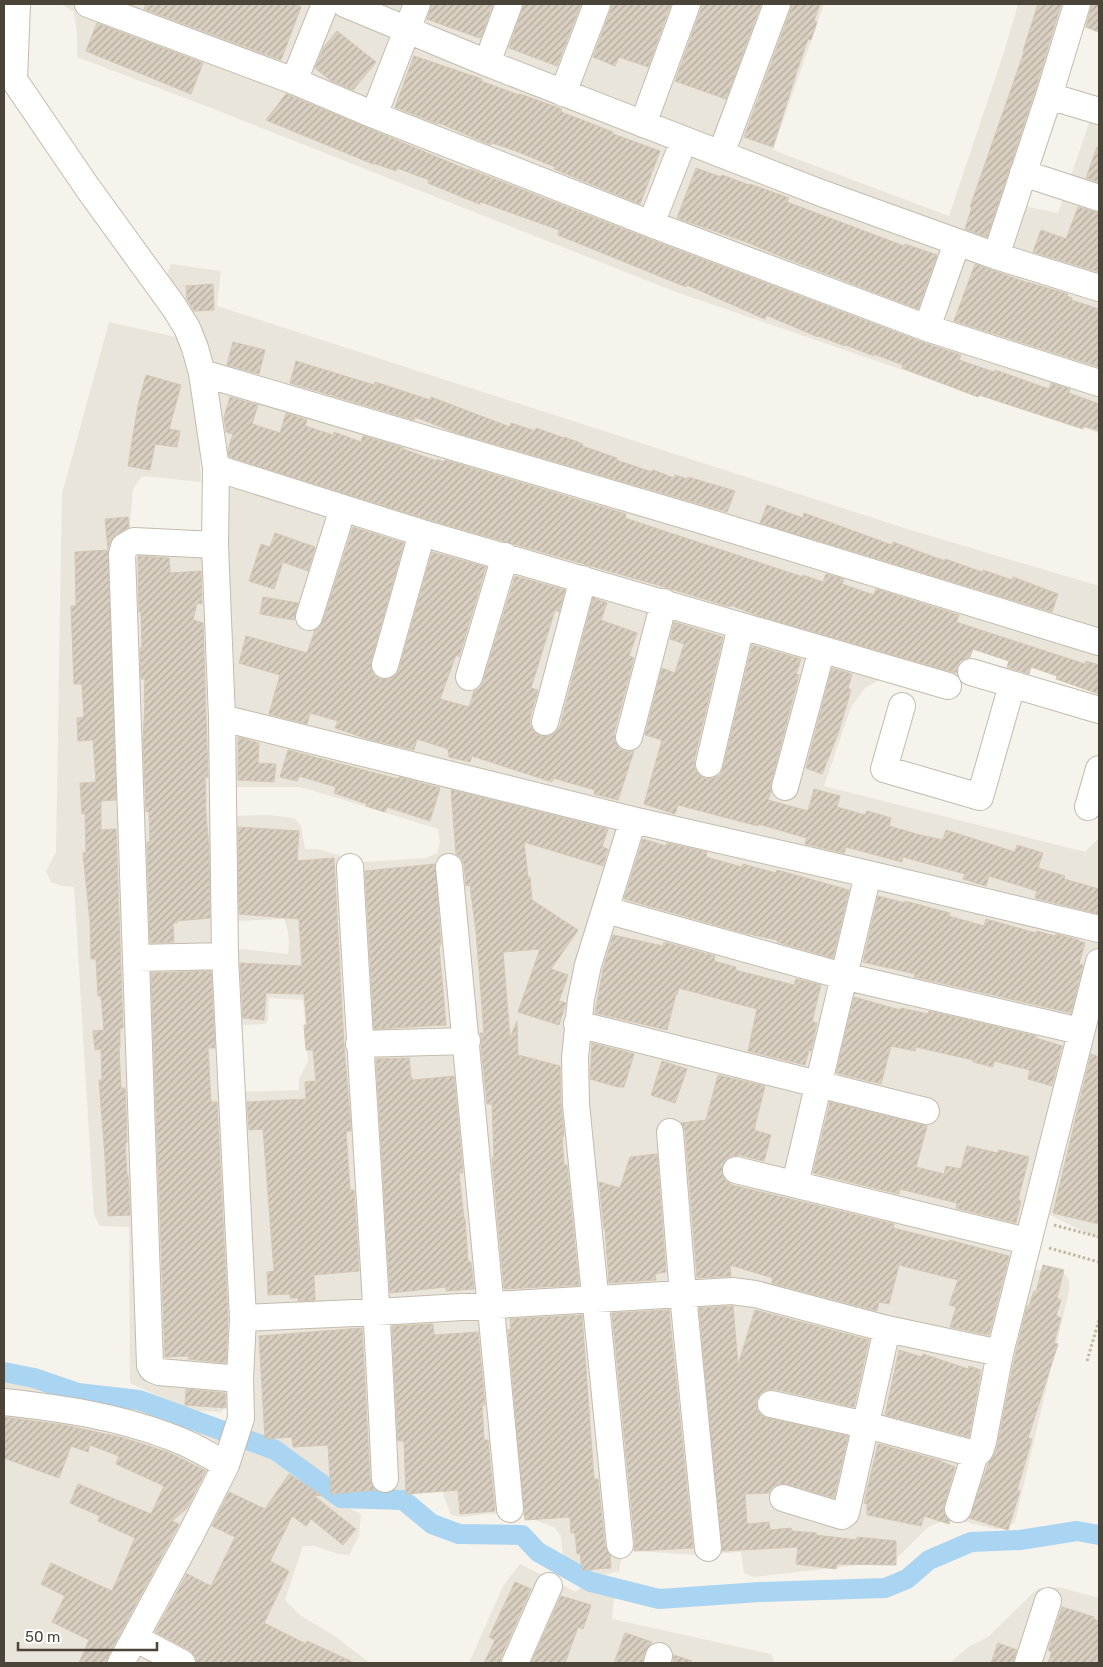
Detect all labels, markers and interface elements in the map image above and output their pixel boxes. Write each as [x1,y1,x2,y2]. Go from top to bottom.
scale bar [18,1620,156,1652]
text: 50 m [25,1628,60,1646]

